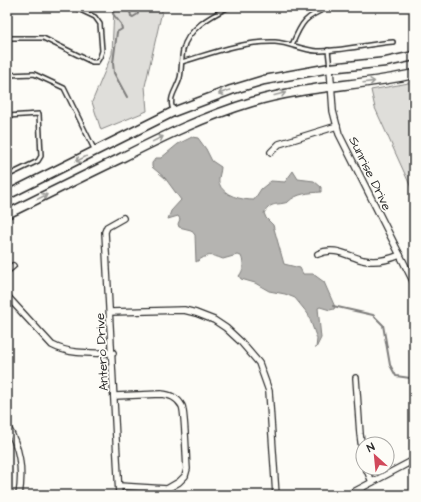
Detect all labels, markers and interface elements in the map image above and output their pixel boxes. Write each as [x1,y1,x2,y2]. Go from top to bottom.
one-way arrow [362,78,375,85]
one-way arrow [218,89,230,97]
one-way arrow [273,90,286,98]
street label: Sunrise Drive [344,133,396,214]
one-way arrow [152,135,164,142]
one-way arrow [75,155,87,163]
one-way arrow [36,193,48,200]
street label: Antero Drive [91,312,113,391]
north arrow [355,436,395,476]
text: N [364,439,377,456]

